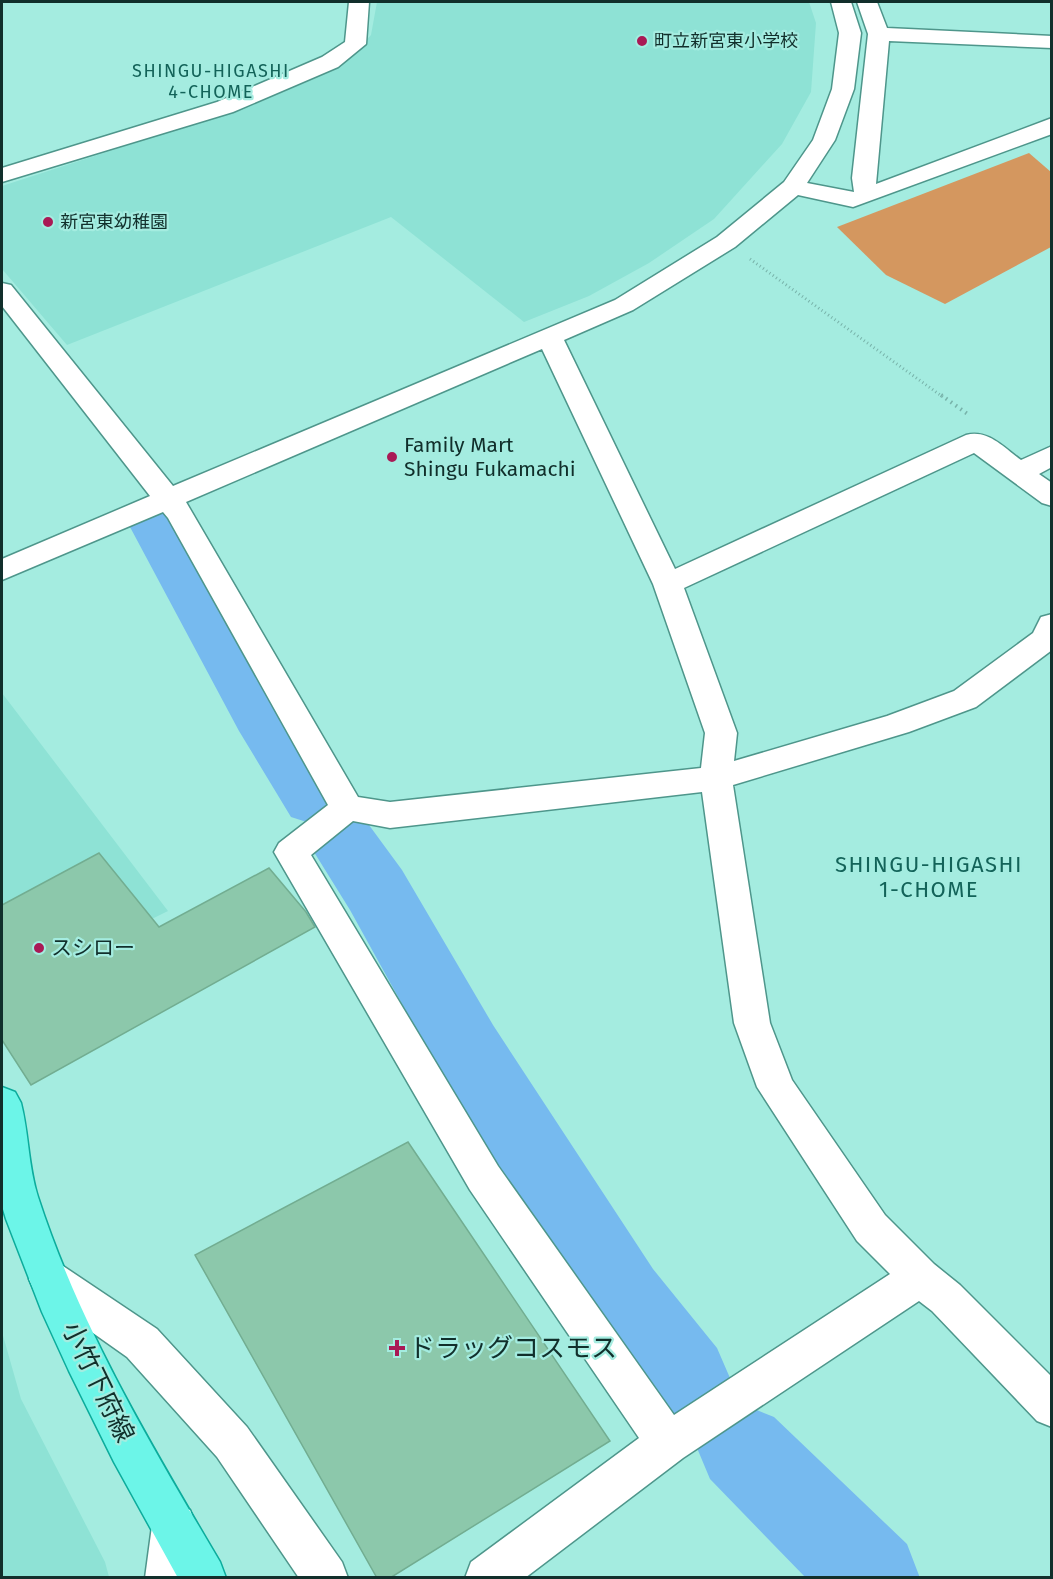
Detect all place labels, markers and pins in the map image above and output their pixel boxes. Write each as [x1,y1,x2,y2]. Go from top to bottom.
place label: 町立新宮東小学校 [654,30,798,52]
marker: 町立新宮東小学校 [635,34,649,48]
place label: 新宮東幼稚園 [60,211,168,233]
marker: 新宮東幼稚園 [41,215,55,229]
place label: Family Mart Shingu Fukamachi [404,432,576,482]
marker: Family Mart Shingu Fukamachi [385,450,399,464]
place label: スシロー [51,935,135,961]
marker: スシロー [32,941,46,955]
place label: ドラッグコスモス [409,1333,617,1364]
marker: ドラッグコスモス [390,1341,404,1355]

